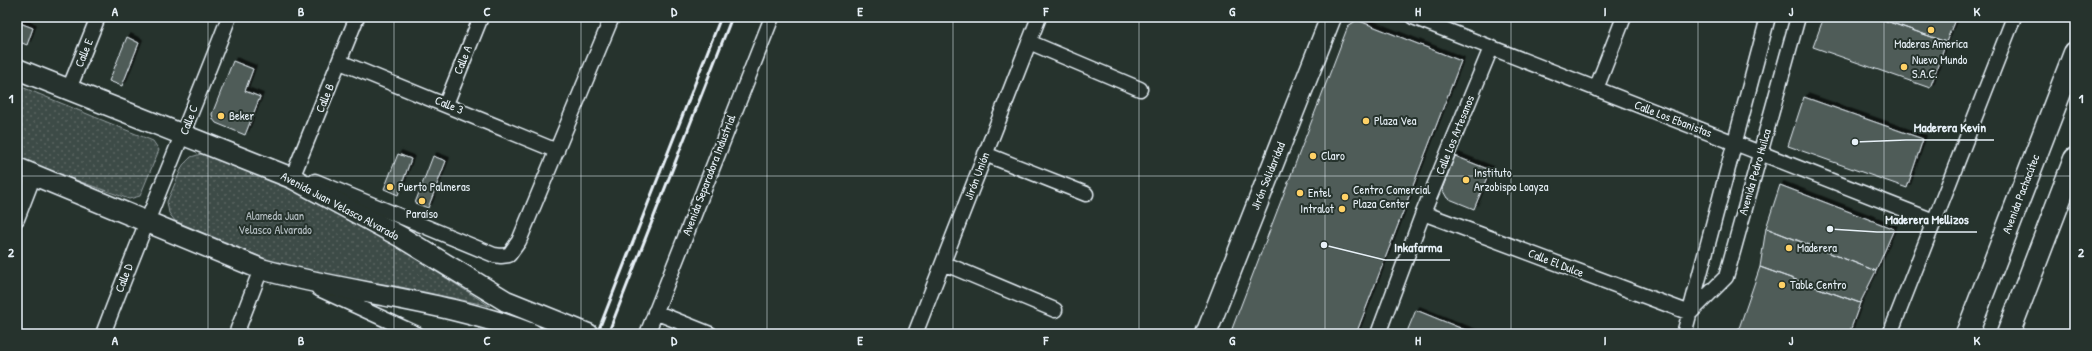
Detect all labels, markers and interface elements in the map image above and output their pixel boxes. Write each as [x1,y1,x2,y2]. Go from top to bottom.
text: A [112,2,119,20]
text: B [298,2,305,20]
text: C [483,2,491,20]
text: D [671,2,678,20]
text: E [857,2,863,20]
text: F [1043,2,1050,20]
text: G [1229,2,1236,20]
text: H [1415,2,1421,20]
text: I [1603,2,1607,20]
text: J [1789,2,1794,20]
text: K [1974,2,1981,20]
marker: Maderas America [1926,25,1936,35]
street label: Calle E [70,35,97,70]
place label: Maderas America [1894,35,1968,52]
street label: Calle A [449,43,476,77]
place label: Nuevo Mundo S.A.C. [1912,51,1967,82]
marker: Nuevo Mundo S.A.C. [1899,62,1909,72]
street label: Calle B [311,81,338,115]
text: 1 [9,89,14,107]
text: 1 [2079,89,2084,107]
street label: Calle 3 [432,91,466,118]
street label: Calle Los Artesanos [1431,92,1478,177]
street label: Calle Los Ebanistas [1632,96,1715,141]
street label: Calle C [175,102,202,137]
place label: Beker [229,107,255,124]
marker: Beker [216,111,226,121]
street label: Avenida Separadora Industrial [678,111,740,238]
place label: Plaza Vea [1374,112,1417,129]
callout: Maderera Kevin [1906,115,1994,140]
marker: Plaza Vea [1361,116,1371,126]
text: Maderera Kevin [1914,118,1986,136]
street label: Avenida Pedro Huilca [1734,127,1775,217]
street label: Jirón Solidaridad [1246,139,1289,212]
place label: Claro [1321,147,1345,164]
street label: Jirón Unión [960,150,993,202]
marker: Claro [1308,151,1318,161]
street label: Avenida Pachacútec [1998,151,2044,236]
place label: Instituto Arzobispo Loayza [1474,164,1549,195]
street label: Avenida Juan Velasco Alvarado [278,167,402,244]
marker: Instituto Arzobispo Loayza [1461,175,1471,185]
place label: Puerto Palmeras [398,178,471,195]
place label: Centro Comercial Plaza Center [1353,181,1431,212]
marker: Puerto Palmeras [385,182,395,192]
place label: Entel [1308,184,1332,201]
marker: Entel [1295,188,1305,198]
marker: Centro Comercial Plaza Center [1340,192,1350,202]
marker: Paraíso [417,196,427,206]
place label: Intralot [1300,200,1335,217]
marker: Intralot [1337,204,1347,214]
place label: Paraíso [406,205,438,222]
park label: Alameda Juan Velasco Alvarado [238,207,312,238]
callout: Maderera Mellizos [1877,207,1977,232]
text: Maderera Mellizos [1885,210,1969,228]
callout: Inkafarma [1385,235,1450,260]
text: Inkafarma [1394,238,1443,256]
place label: Maderera [1797,239,1837,256]
text: 2 [8,243,15,261]
marker: Maderera [1784,243,1794,253]
text: 2 [2078,243,2085,261]
street label: Calle El Dulce [1526,244,1587,281]
street label: Calle D [110,261,137,295]
place label: Table Centro [1790,276,1847,293]
marker: Table Centro [1777,280,1787,290]
text: A [112,331,119,349]
text: B [298,331,305,349]
text: C [483,331,491,349]
text: D [671,331,678,349]
text: E [857,331,863,349]
text: F [1043,331,1050,349]
text: G [1229,331,1236,349]
text: H [1415,331,1421,349]
text: I [1603,331,1607,349]
text: J [1789,331,1794,349]
text: K [1974,331,1981,349]

